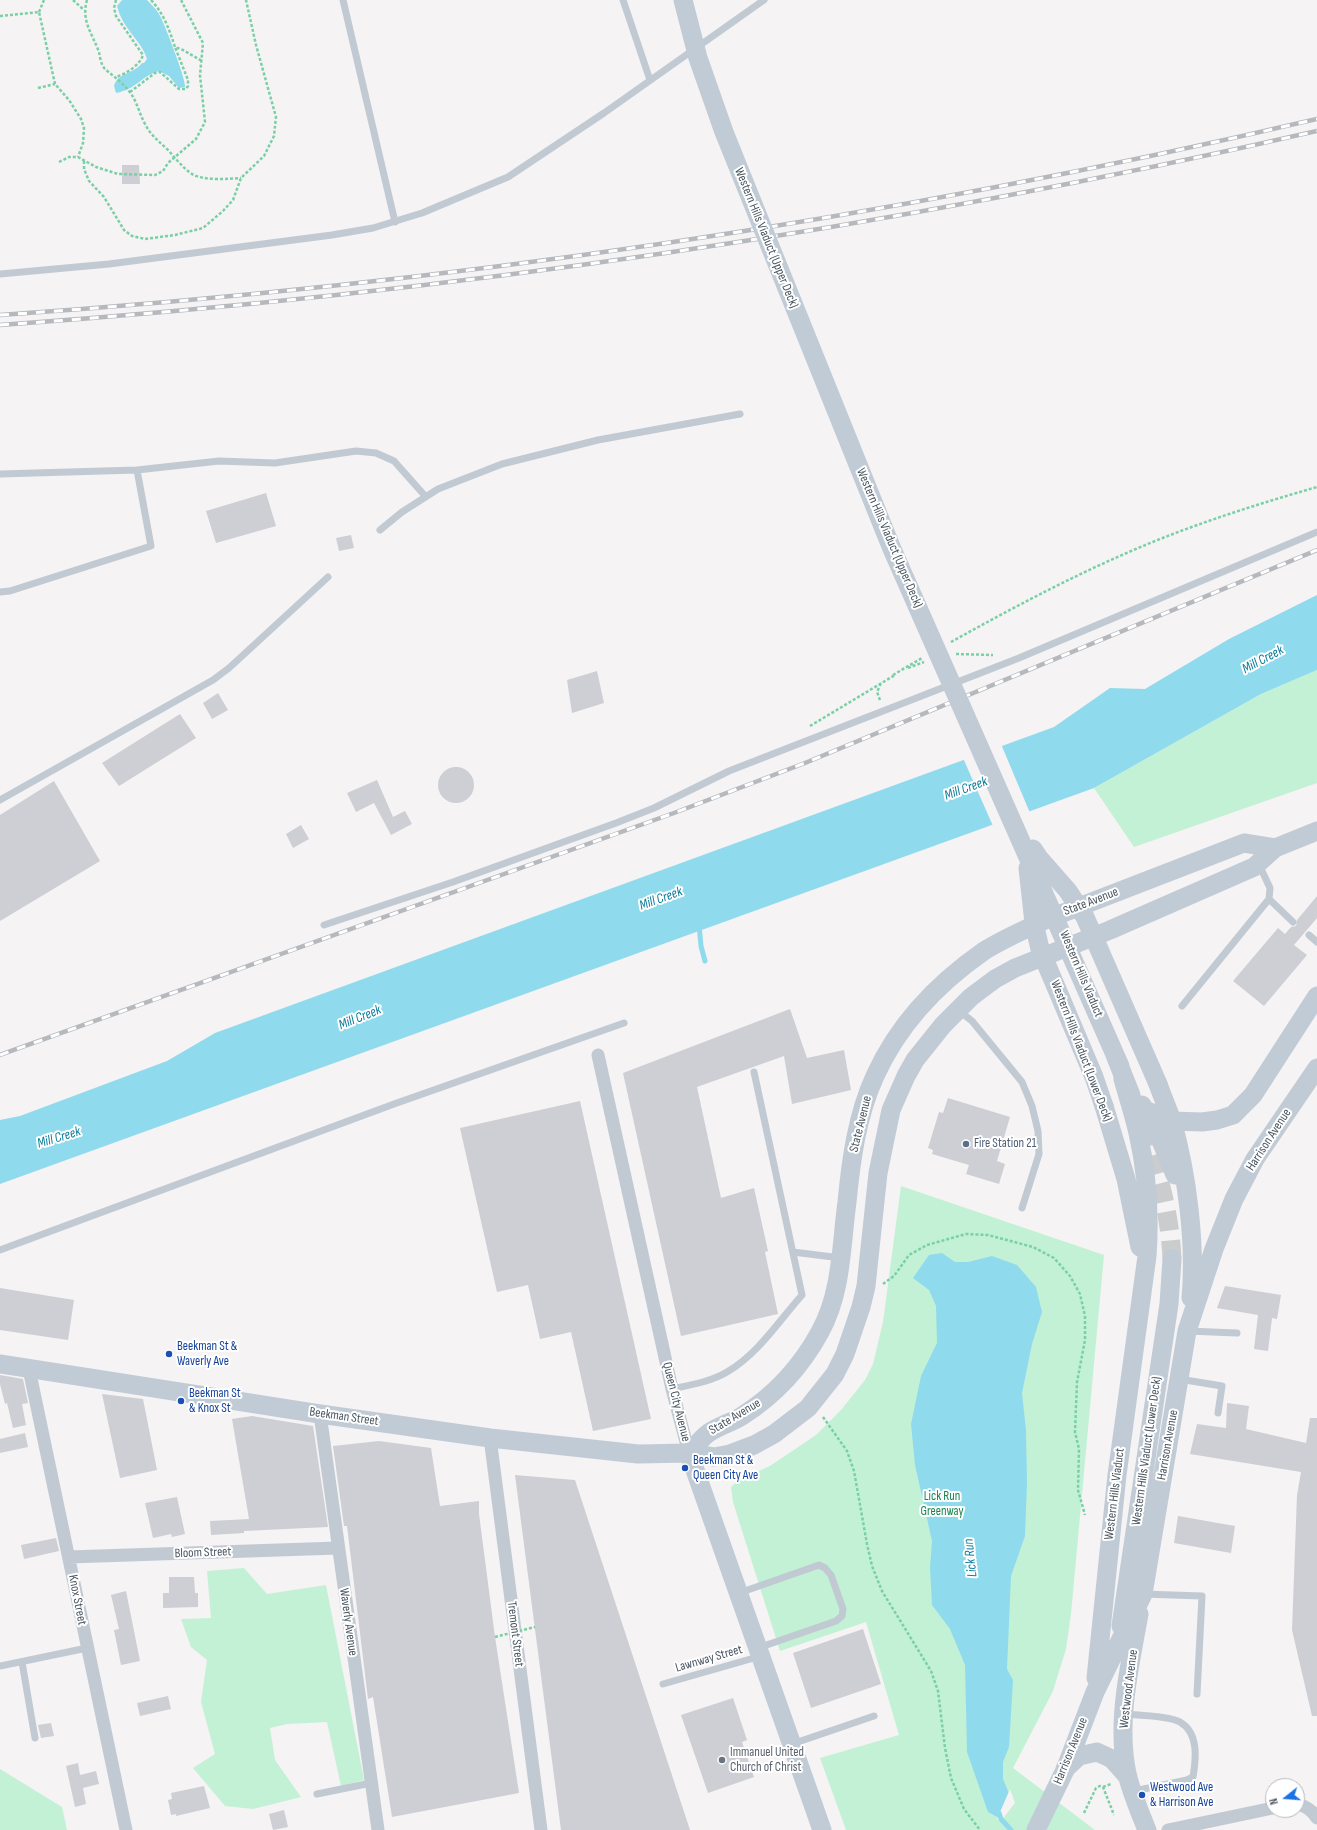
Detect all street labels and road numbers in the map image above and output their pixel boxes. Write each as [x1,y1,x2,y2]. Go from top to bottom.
street label: Western Hills Viaduct (Upper Deck) [731,165,801,311]
street label: Western Hills Viaduct (Upper Deck) [852,466,926,610]
street label: State Avenue [1061,884,1121,920]
street label: Western Hills Viaduct [1056,928,1106,1020]
street label: Western Hills Viaduct (Lower Deck) [1047,978,1115,1124]
street label: State Avenue [846,1094,876,1154]
street label: Harrison Avenue [1243,1106,1295,1174]
street label: Queen City Avenue [659,1361,693,1443]
street label: Western Hills Viaduct (Lower Deck) [1129,1376,1165,1526]
street label: State Avenue [706,1396,764,1438]
street label: Beekman Street [308,1404,380,1430]
street label: Harrison Avenue [1154,1409,1182,1481]
street label: Western Hills Viaduct [1102,1447,1128,1541]
street label: Bloom Street [174,1544,232,1562]
street label: Knox Street [64,1573,90,1627]
street label: Waverly Avenue [336,1587,360,1657]
street label: Tremont Street [503,1600,527,1668]
street label: Lawnway Street [674,1642,744,1676]
street label: Westwood Avenue [1116,1649,1142,1729]
street label: Harrison Avenue [1050,1715,1092,1787]

